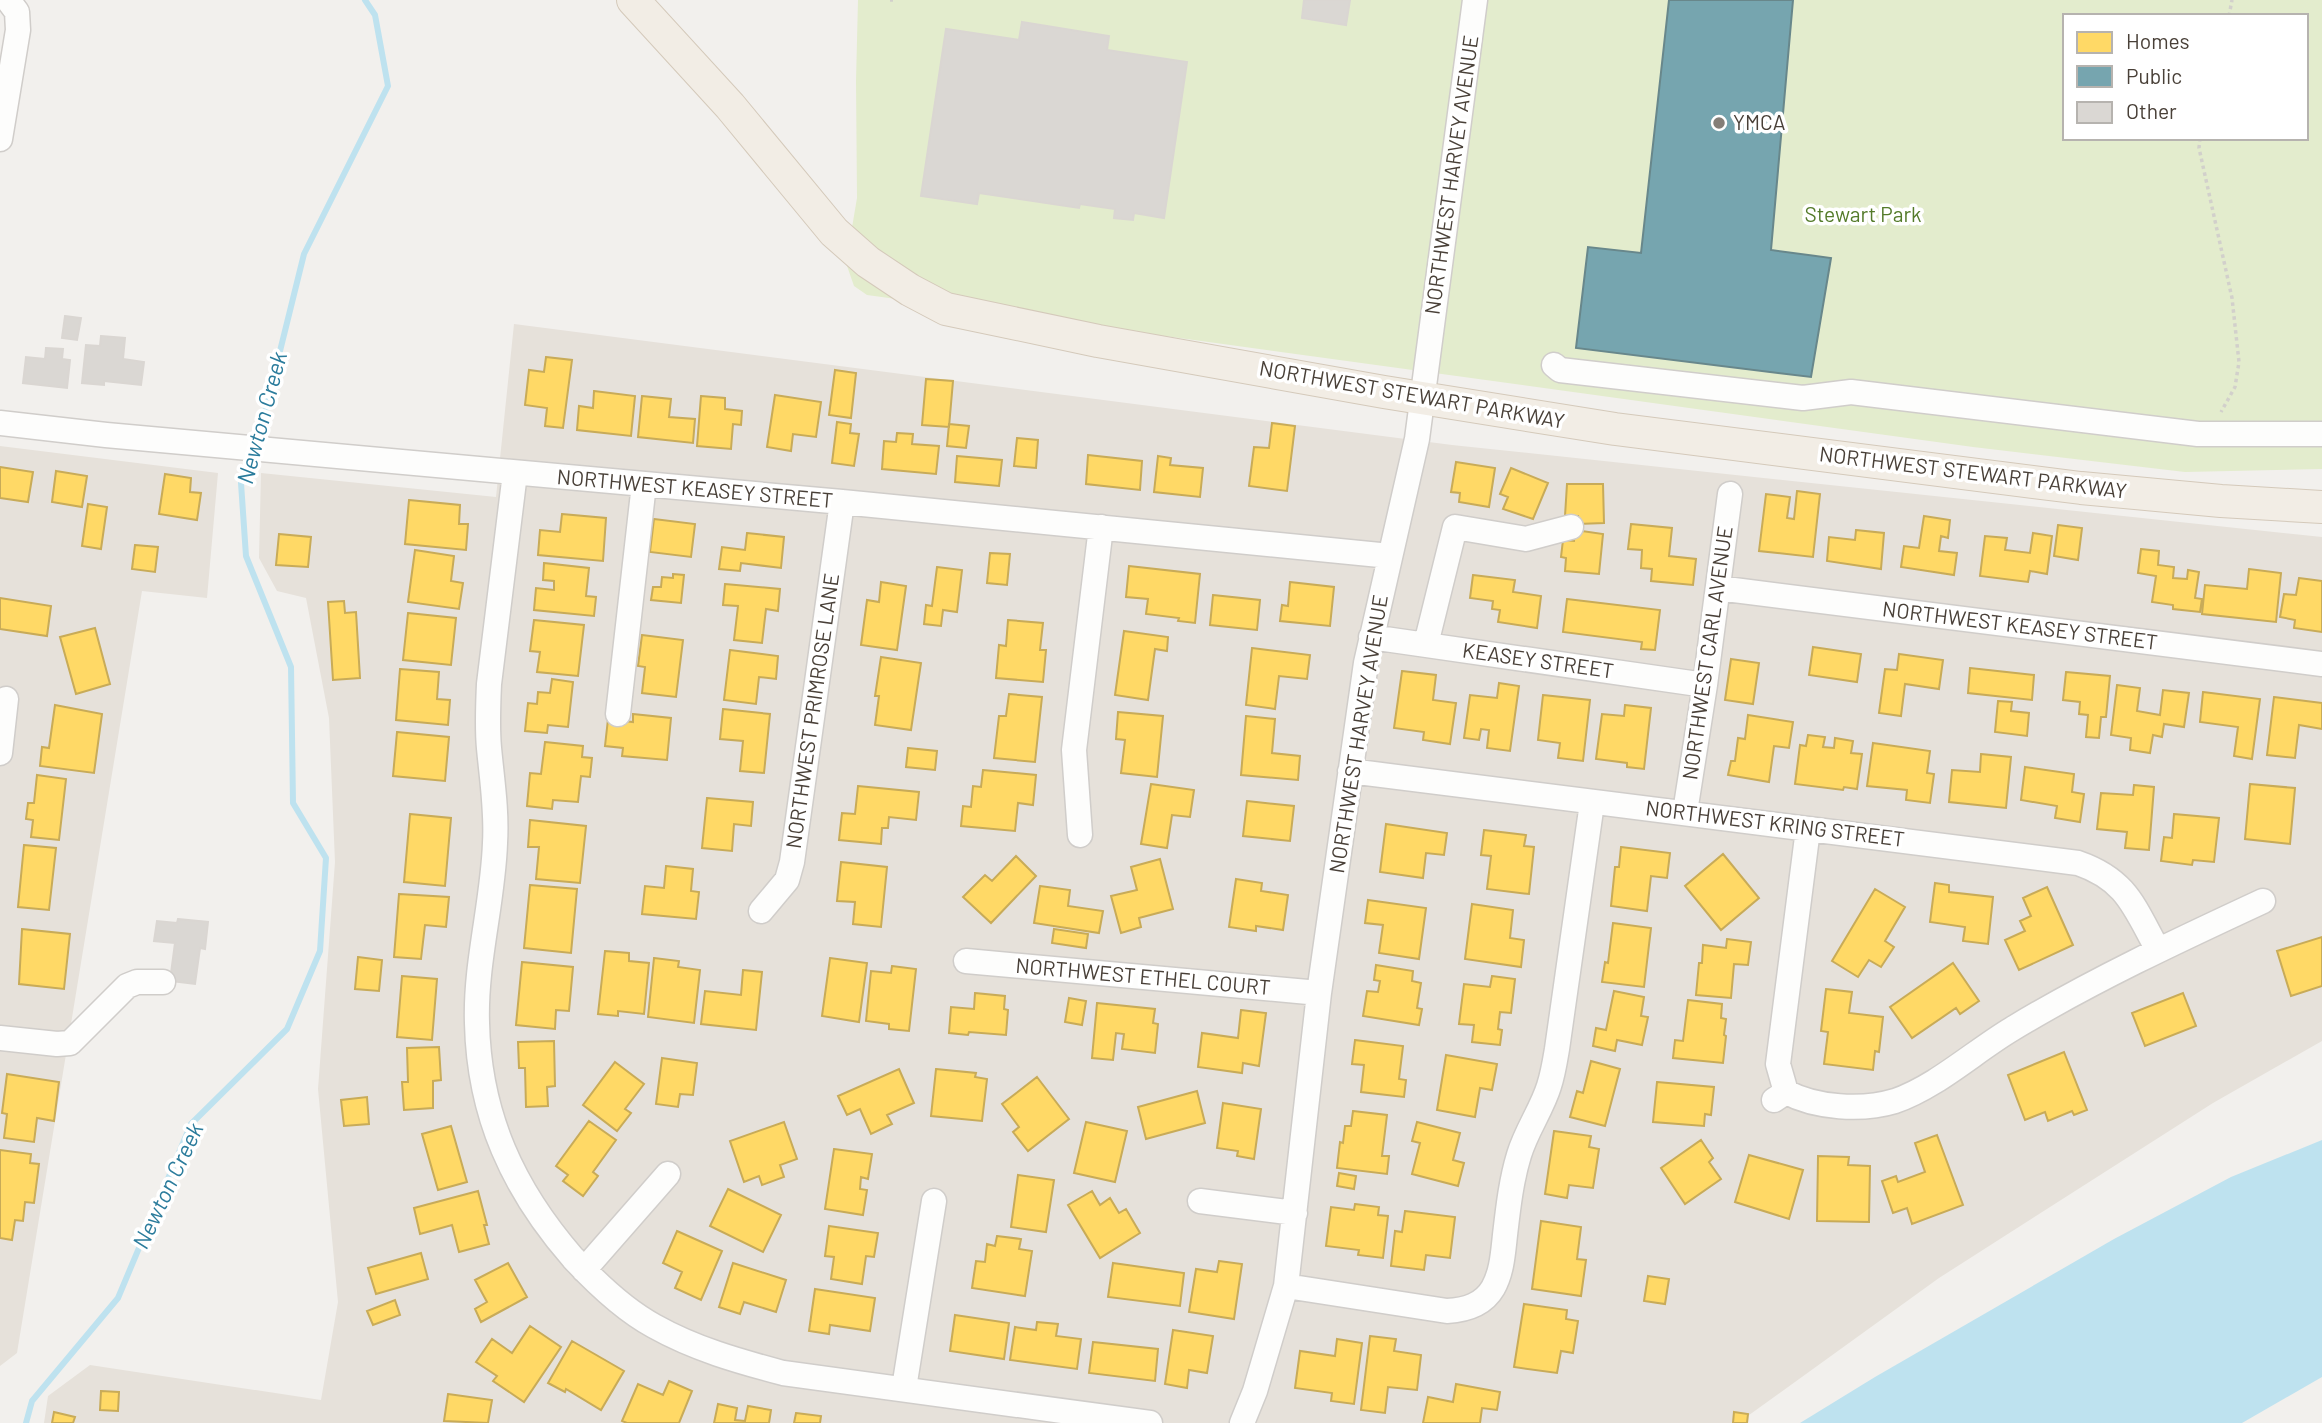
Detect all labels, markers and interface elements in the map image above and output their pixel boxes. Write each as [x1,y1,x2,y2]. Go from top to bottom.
legend [2063,14,2308,140]
text: Homes [2126,28,2190,53]
street label: NORTHWEST HARVEY AVENUE [1419,34,1483,316]
text: Public [2126,63,2182,88]
text: Other [2126,98,2177,123]
place label: YMCA [1733,109,1786,134]
marker: YMCA [1711,115,1727,131]
park label: Stewart Park [1804,201,1922,226]
water label: Newton Creek [230,349,292,487]
street label: NORTHWEST STEWART PARKWAY [1258,354,1567,433]
street label: NORTHWEST STEWART PARKWAY [1818,440,2128,503]
street label: NORTHWEST KEASEY STREET [556,463,834,512]
street label: NORTHWEST CARL AVENUE [1676,524,1737,781]
street label: NORTHWEST PRIMROSE LANE [780,572,843,850]
street label: NORTHWEST HARVEY AVENUE [1323,593,1392,875]
street label: NORTHWEST KEASEY STREET [1881,595,2159,654]
street label: KEASEY STREET [1461,637,1616,683]
street label: NORTHWEST KRING STREET [1644,794,1906,851]
street label: NORTHWEST ETHEL COURT [1015,952,1272,999]
water label: Newton Creek [126,1118,208,1253]

